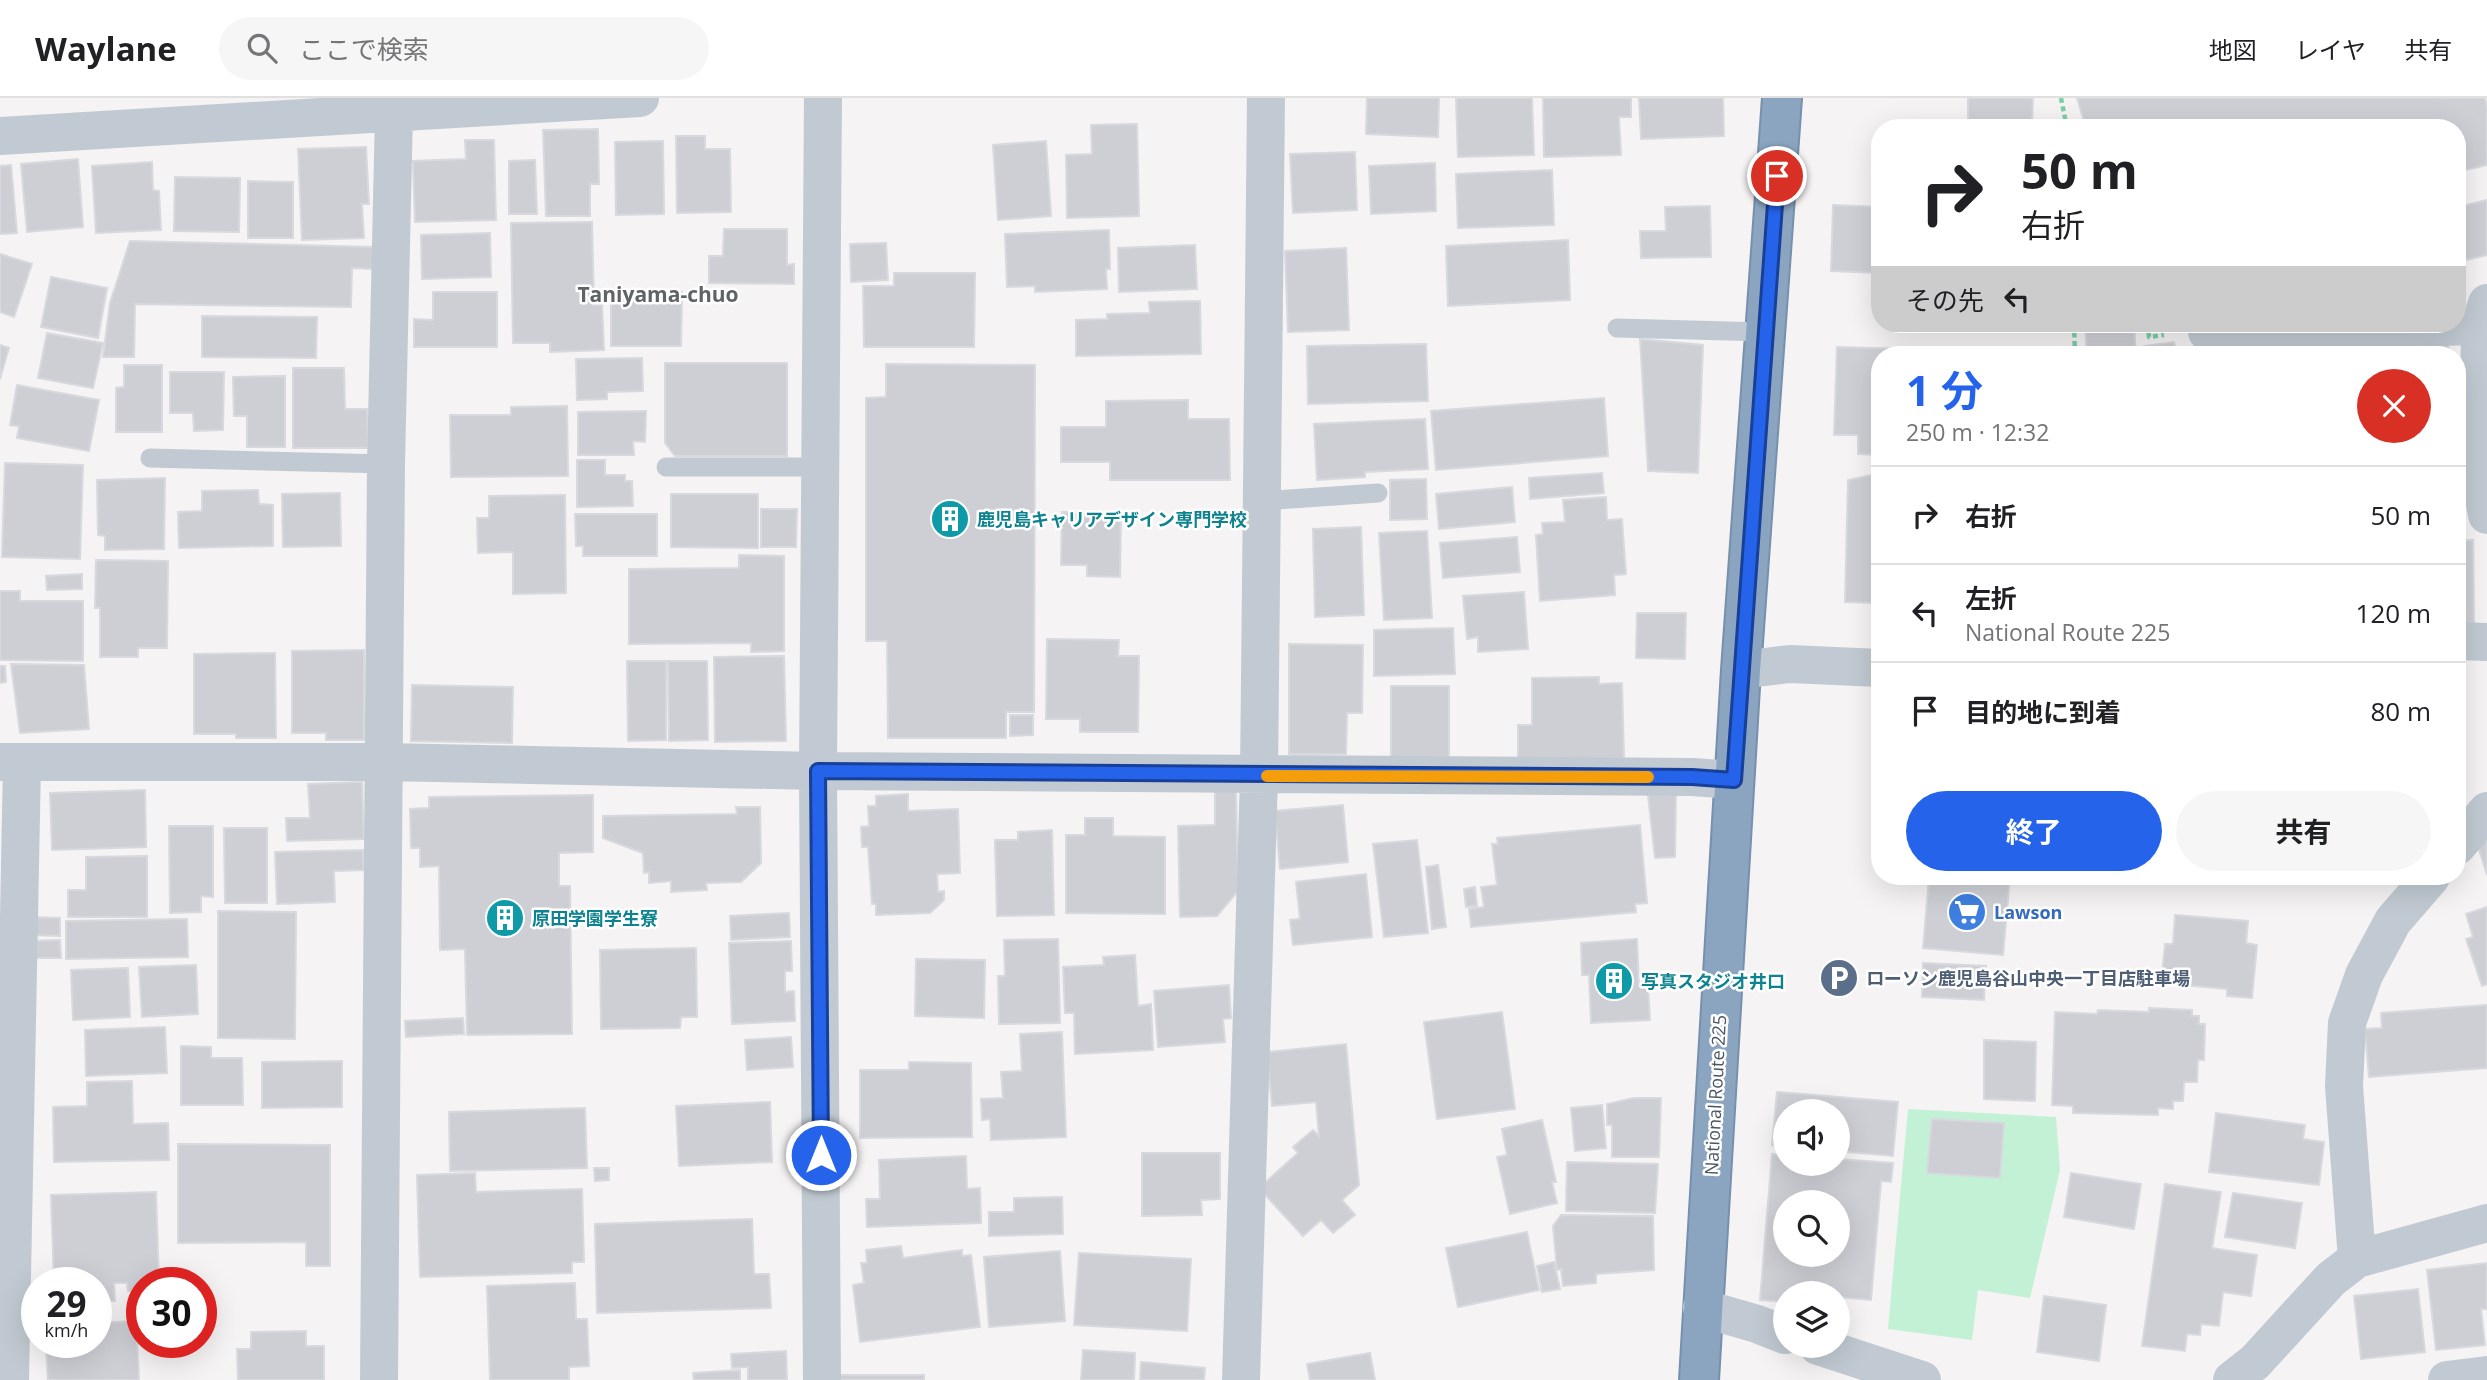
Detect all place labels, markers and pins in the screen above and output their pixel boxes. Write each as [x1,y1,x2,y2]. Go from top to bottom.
pin [1747,146,1807,206]
building icon: 鹿児島キャリアデザイン専門学校 [929,498,971,540]
place label: 鹿児島キャリアデザイン専門学校 [977,507,1247,531]
supermarket icon: Lawson [1946,891,1988,933]
building icon: 原田学園学生寮 [484,897,526,939]
place label: Lawson [1994,900,2062,924]
place label: 原田学園学生寮 [532,906,658,930]
parking icon: ローソン鹿児島谷山中央一丁目店駐車場 [1818,957,1860,999]
building icon: 写真スタジオ井口 [1593,960,1635,1002]
place label: ローソン鹿児島谷山中央一丁目店駐車場 [1866,966,2190,990]
place label: 写真スタジオ井口 [1641,969,1785,993]

